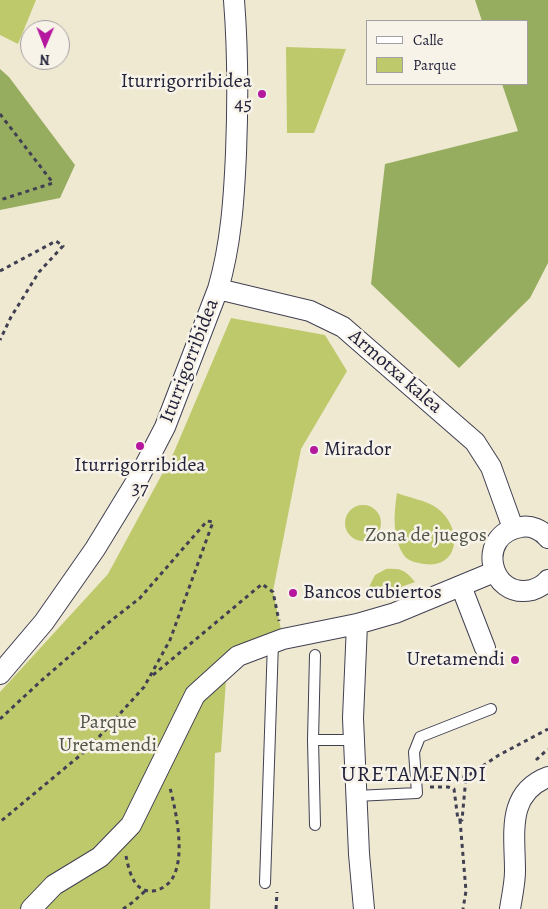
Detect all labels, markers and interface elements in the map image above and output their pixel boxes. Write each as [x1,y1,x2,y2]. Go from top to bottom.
north arrow [20,20,70,70]
legend [366,20,528,85]
text: Calle [413,30,443,50]
text: N [39,50,50,69]
text: Parque [413,55,456,75]
place label: Iturrigorribidea 45 [121,70,252,117]
marker: Iturrigorribidea 45 [256,88,268,100]
street label: Iturrigorribidea [155,295,225,427]
street label: Armotxa kalea [343,325,447,419]
place label: Mirador [324,438,392,462]
marker: Iturrigorribidea 37 [134,440,146,452]
marker: Mirador [308,444,320,456]
place label: Iturrigorribidea 37 [74,454,206,501]
park label: Zona de juegos [365,524,487,548]
place label: Bancos cubiertos [303,581,442,605]
marker: Bancos cubiertos [287,587,299,599]
place label: Uretamendi [407,648,505,672]
marker: Uretamendi [509,654,521,666]
park label: Parque Uretamendi [59,711,157,758]
district label: URETAMENDI [339,763,489,789]

